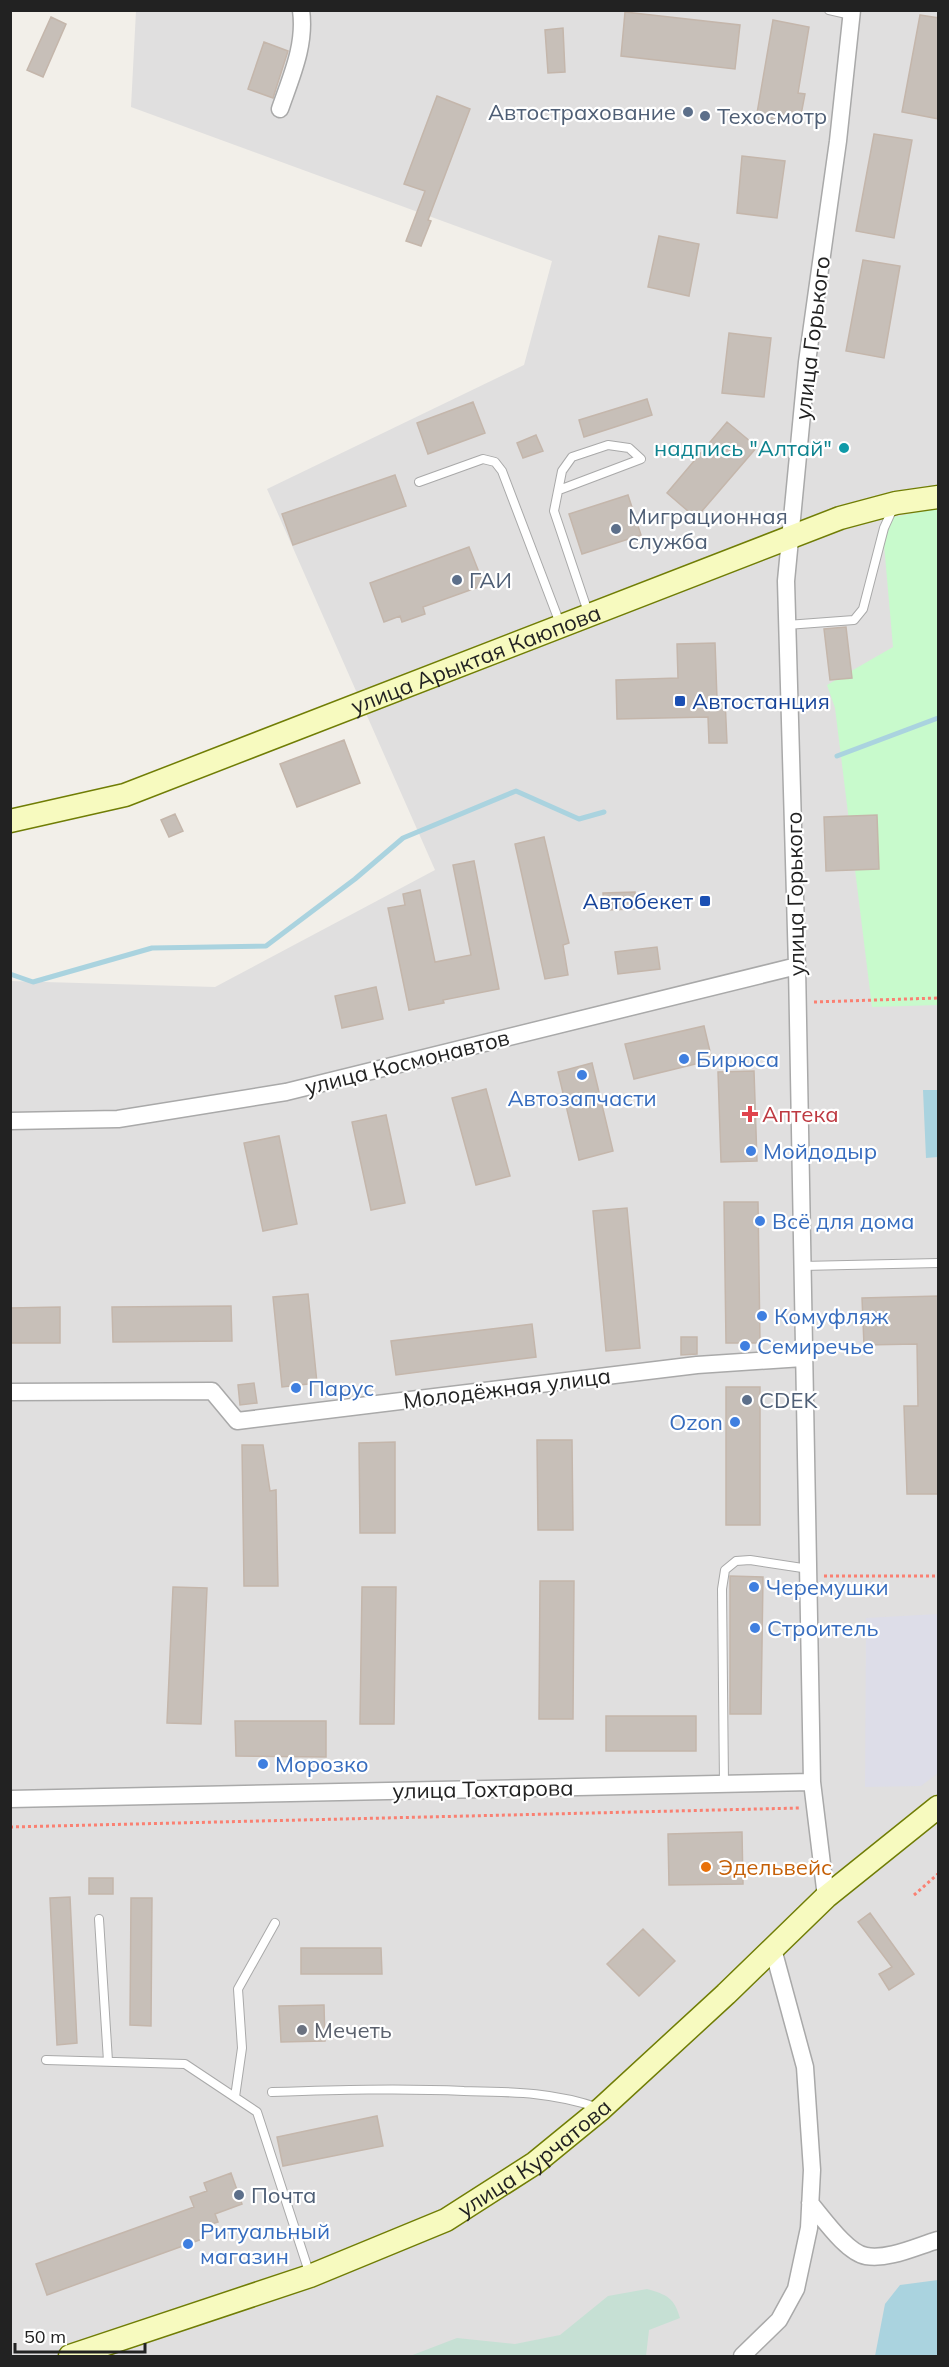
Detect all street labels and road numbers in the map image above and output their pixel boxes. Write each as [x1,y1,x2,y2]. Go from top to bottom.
street label: улица Горького [788,254,836,422]
street label: улица Арыктая Каюпова [347,598,605,720]
street label: улица Горького [780,811,810,977]
street label: улица Космонавтов [302,1023,512,1101]
street label: Молодёжная улица [402,1361,612,1415]
street label: улица Тохтарова [392,1773,574,1805]
street label: улица Курчатова [452,2093,617,2223]

